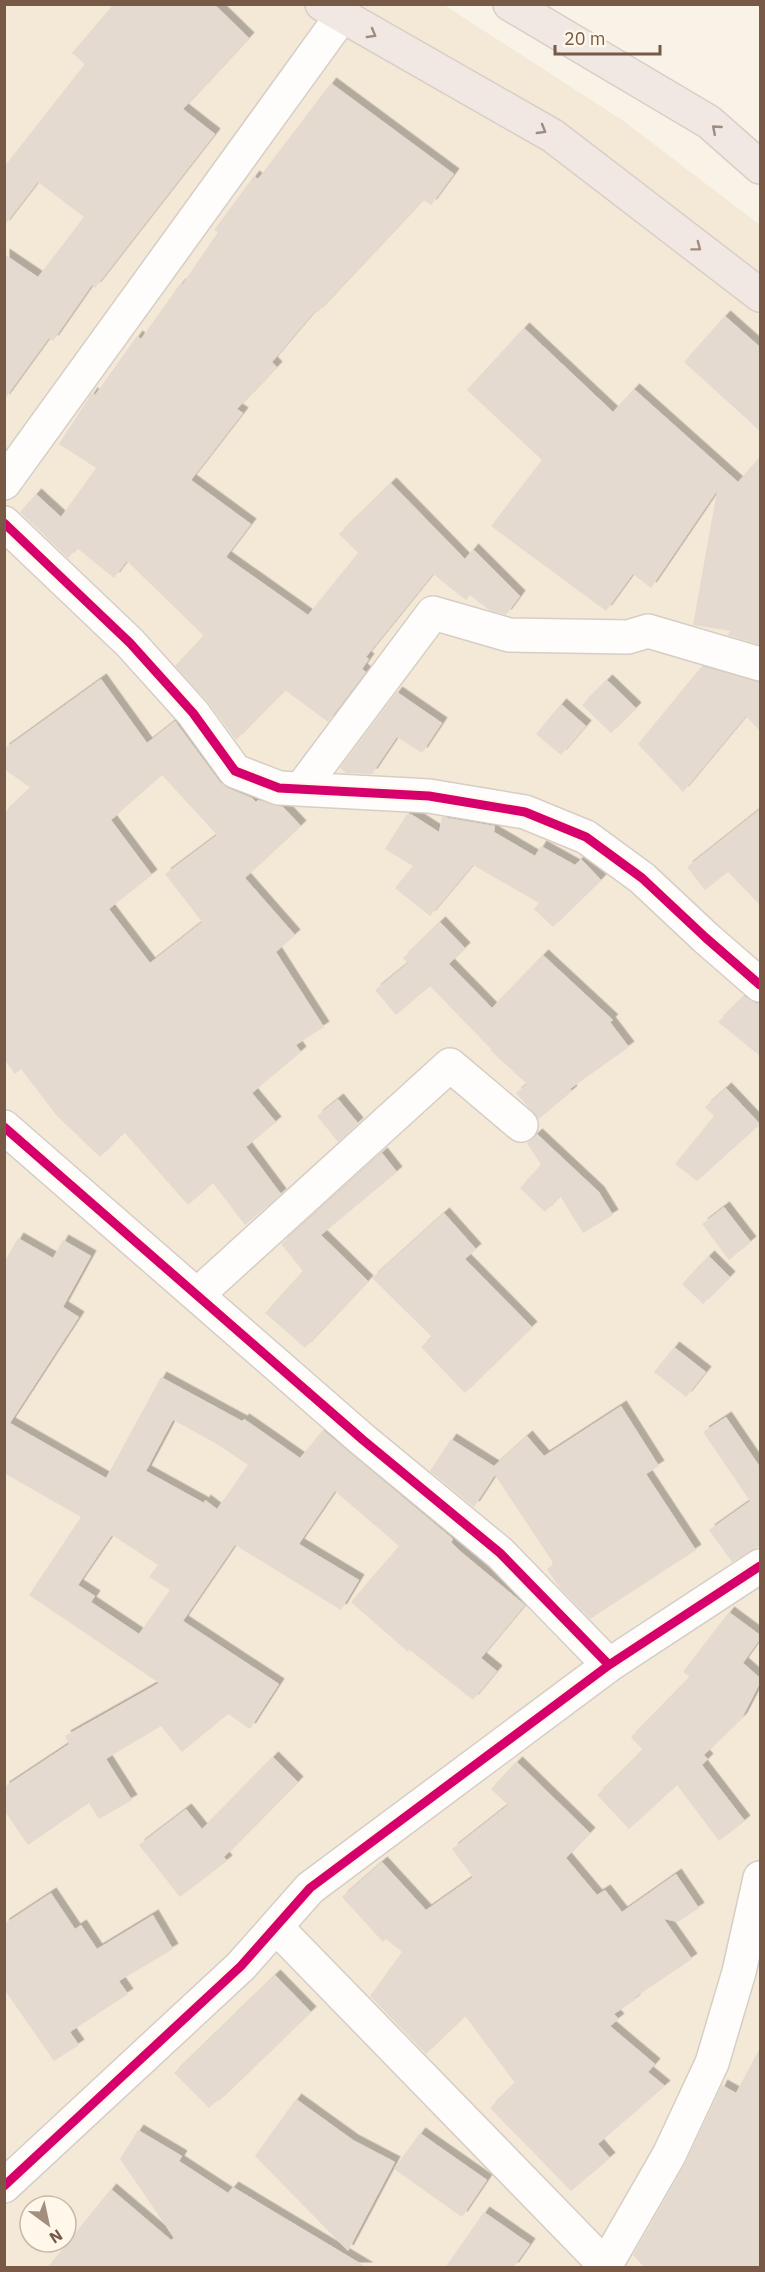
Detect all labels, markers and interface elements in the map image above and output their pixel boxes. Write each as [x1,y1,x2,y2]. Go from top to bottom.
scale bar [555,18,660,56]
one-way arrow [366,27,376,38]
text: 20 m [564,27,606,50]
one-way arrow [536,123,546,134]
one-way arrow [713,125,723,136]
one-way arrow [691,240,702,251]
north arrow [18,2194,78,2254]
text: N [46,2225,66,2248]

